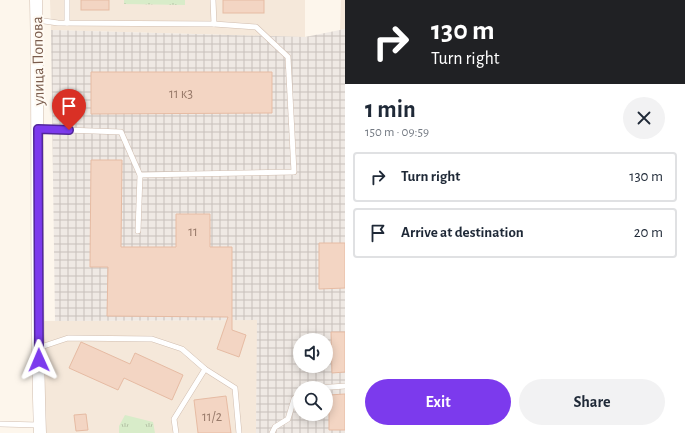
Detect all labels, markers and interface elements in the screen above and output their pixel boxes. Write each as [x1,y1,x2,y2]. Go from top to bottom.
street label: улица Попова [29,16,48,107]
icon: right [365,16,417,68]
text: 130 m [431,17,495,45]
text: Turn right [431,50,500,68]
house number: 11 к3 [169,87,193,101]
pin [52,89,86,130]
icon: arrive [58,95,80,117]
button: close [623,97,665,139]
text: 1 min [365,98,416,122]
text: 150 m · 09:59 [365,126,429,139]
icon: right [367,166,389,188]
text: Turn right [401,169,460,184]
text: 130 m [629,169,663,184]
icon: arrive [367,222,389,244]
house number: 11 [188,225,198,239]
text: Arrive at destination [401,225,524,240]
text: 20 m [634,225,663,240]
map controls [293,333,333,421]
button: sound [293,333,333,373]
position arrow [18,339,60,381]
button: Exit [365,379,511,425]
button: Share [519,379,665,425]
button: search [293,381,333,421]
house number: 11/2 [202,410,222,424]

